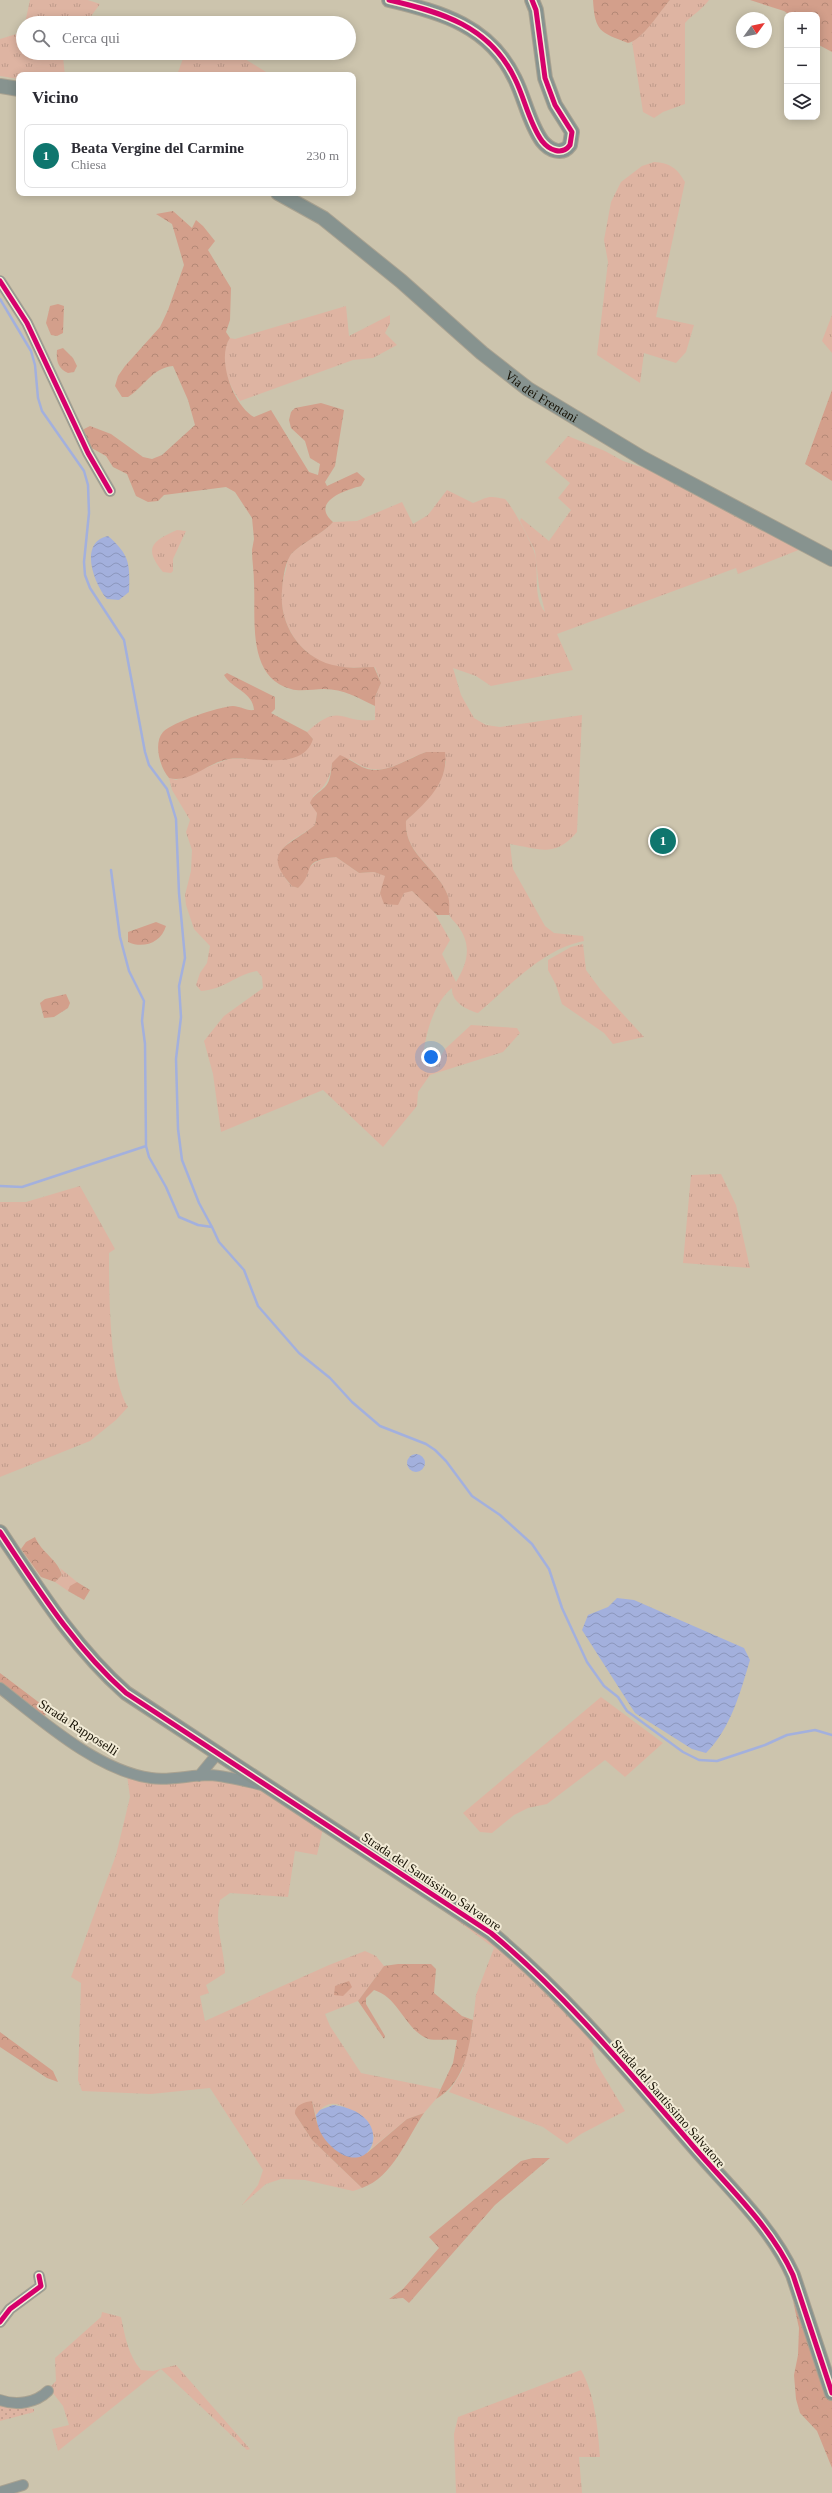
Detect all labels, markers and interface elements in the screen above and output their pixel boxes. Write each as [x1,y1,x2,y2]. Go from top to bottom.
north arrow [736,12,772,48]
map controls [784,12,820,120]
button: + [784,12,820,48]
search box [16,16,356,60]
icon: search [30,27,52,49]
text: Cerca qui [62,30,120,46]
button: − [784,48,820,84]
button: layers [784,84,820,120]
text: Vicino [32,88,79,107]
text: Beata Vergine del Carmine [71,140,244,156]
text: 1 [43,148,49,163]
text: 230 m [306,148,339,163]
text: Chiesa [71,157,106,172]
street label: Via dei Frentani [502,367,581,426]
pin: 1 [650,826,676,856]
your location [421,1047,441,1067]
street label: Strada Rapposelli [36,1696,122,1759]
street label: Strada del Santissimo Salvatore [359,1829,504,1934]
street label: Strada del Santissimo Salvatore [609,2036,729,2171]

